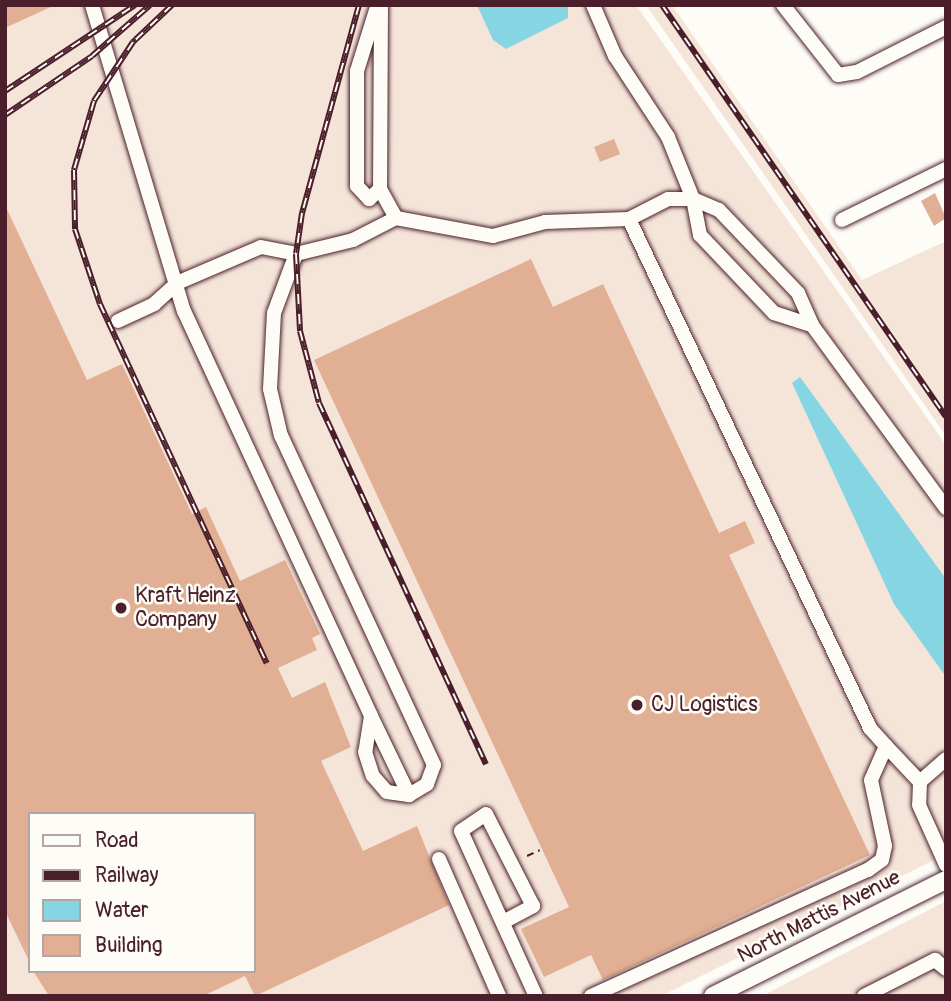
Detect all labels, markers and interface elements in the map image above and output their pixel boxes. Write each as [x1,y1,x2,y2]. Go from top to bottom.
place label: Kraft Heinz Company [135,583,236,633]
marker: Kraft Heinz Company [113,600,129,616]
place label: CJ Logistics [651,692,758,718]
marker: CJ Logistics [629,697,645,713]
legend [28,812,256,973]
text: Road [95,827,139,854]
text: Railway [95,862,159,889]
street label: North Mattis Avenue [733,865,905,969]
text: Water [95,897,148,924]
text: Building [95,932,162,959]

